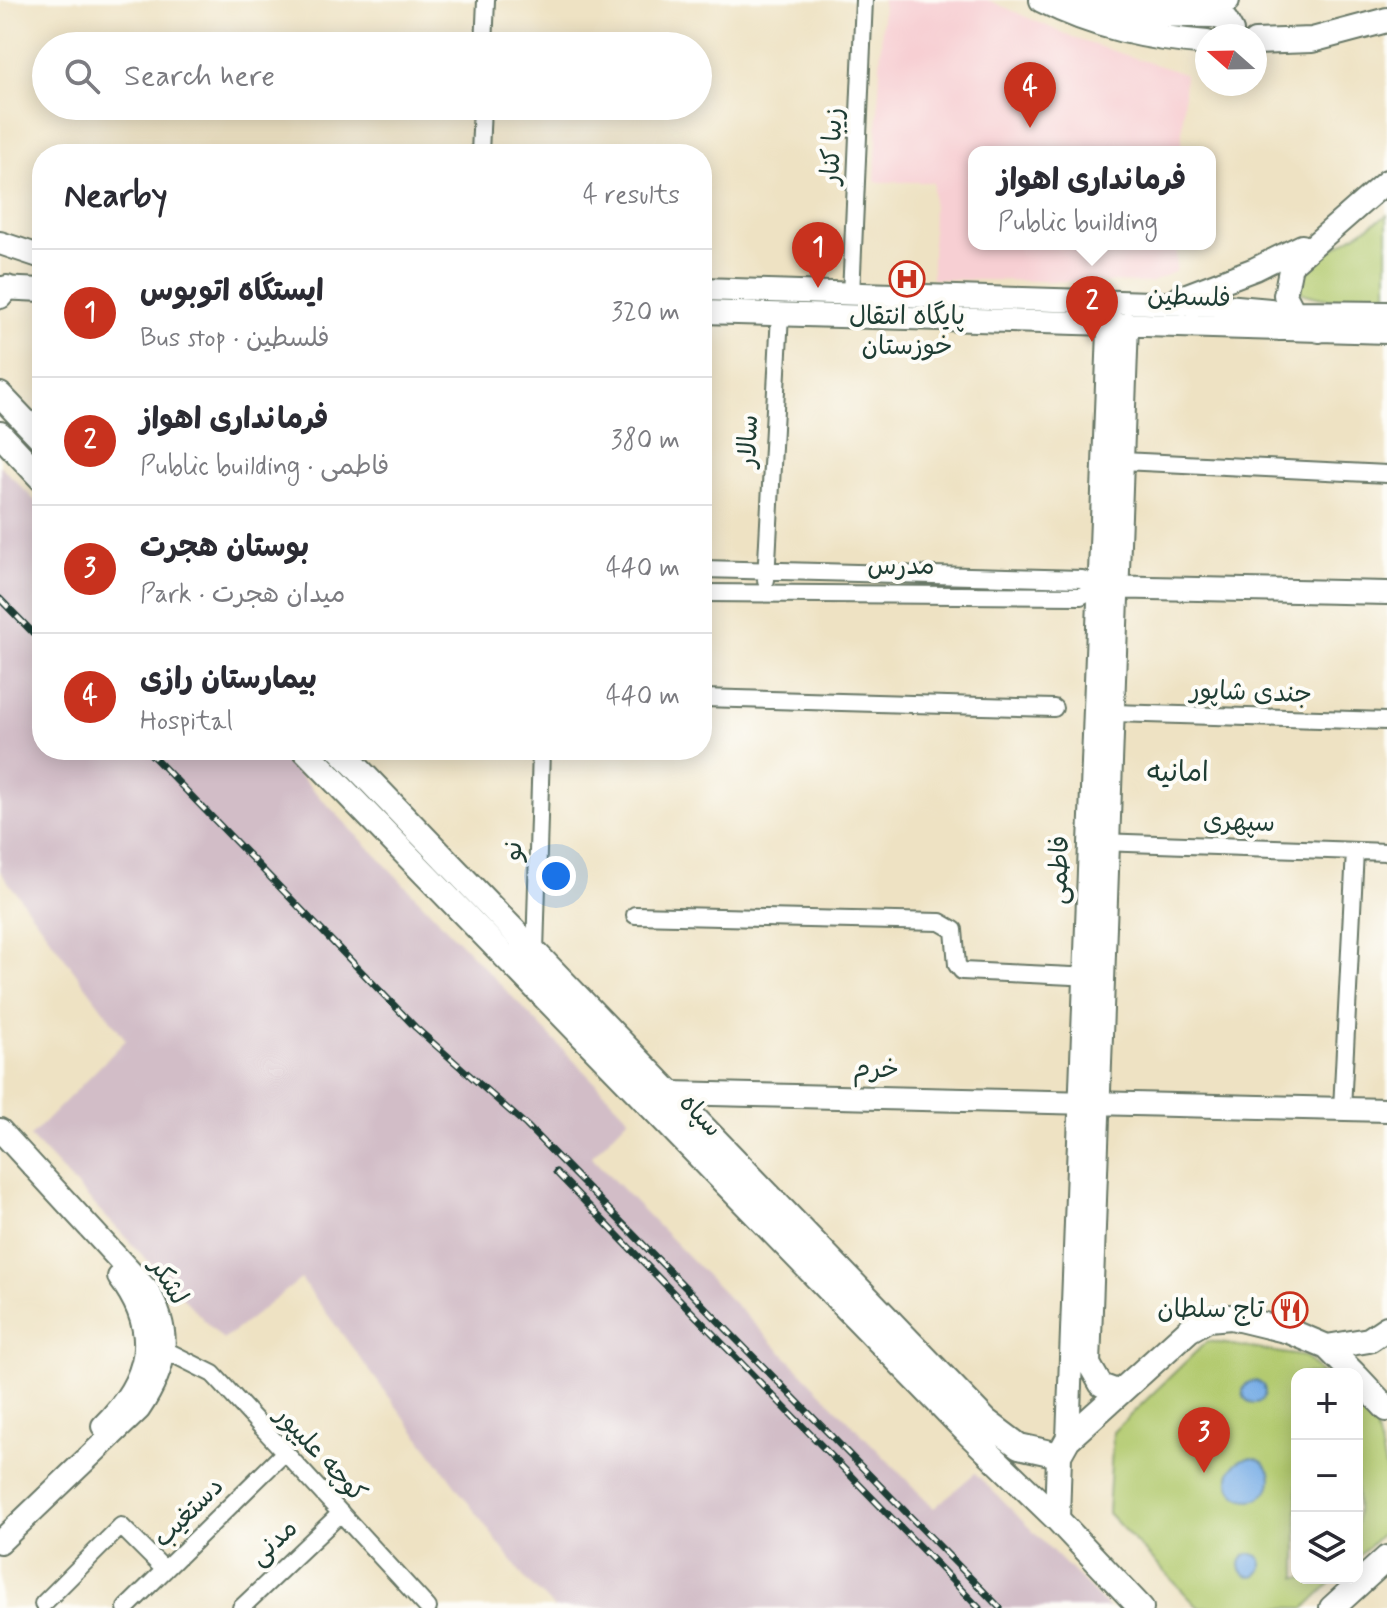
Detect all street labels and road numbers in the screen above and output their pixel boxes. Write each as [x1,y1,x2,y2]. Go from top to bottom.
street label: زیبا کنار [814,107,852,187]
street label: فلسطین [1147,280,1231,316]
street label: سالار [731,414,767,470]
street label: مدرس [867,550,935,584]
street label: جندی شاپور [1187,674,1313,712]
street label: سپهری [1202,805,1276,841]
street label: فاطمی [1042,835,1078,905]
street label: نو [497,841,531,863]
street label: خرم [853,1053,899,1088]
street label: سپاه [671,1087,729,1145]
street label: لشکر [140,1251,195,1311]
street label: کوچه علیپور [265,1398,373,1510]
street label: دستغیب [146,1470,232,1556]
street label: مدنی [243,1512,305,1574]

